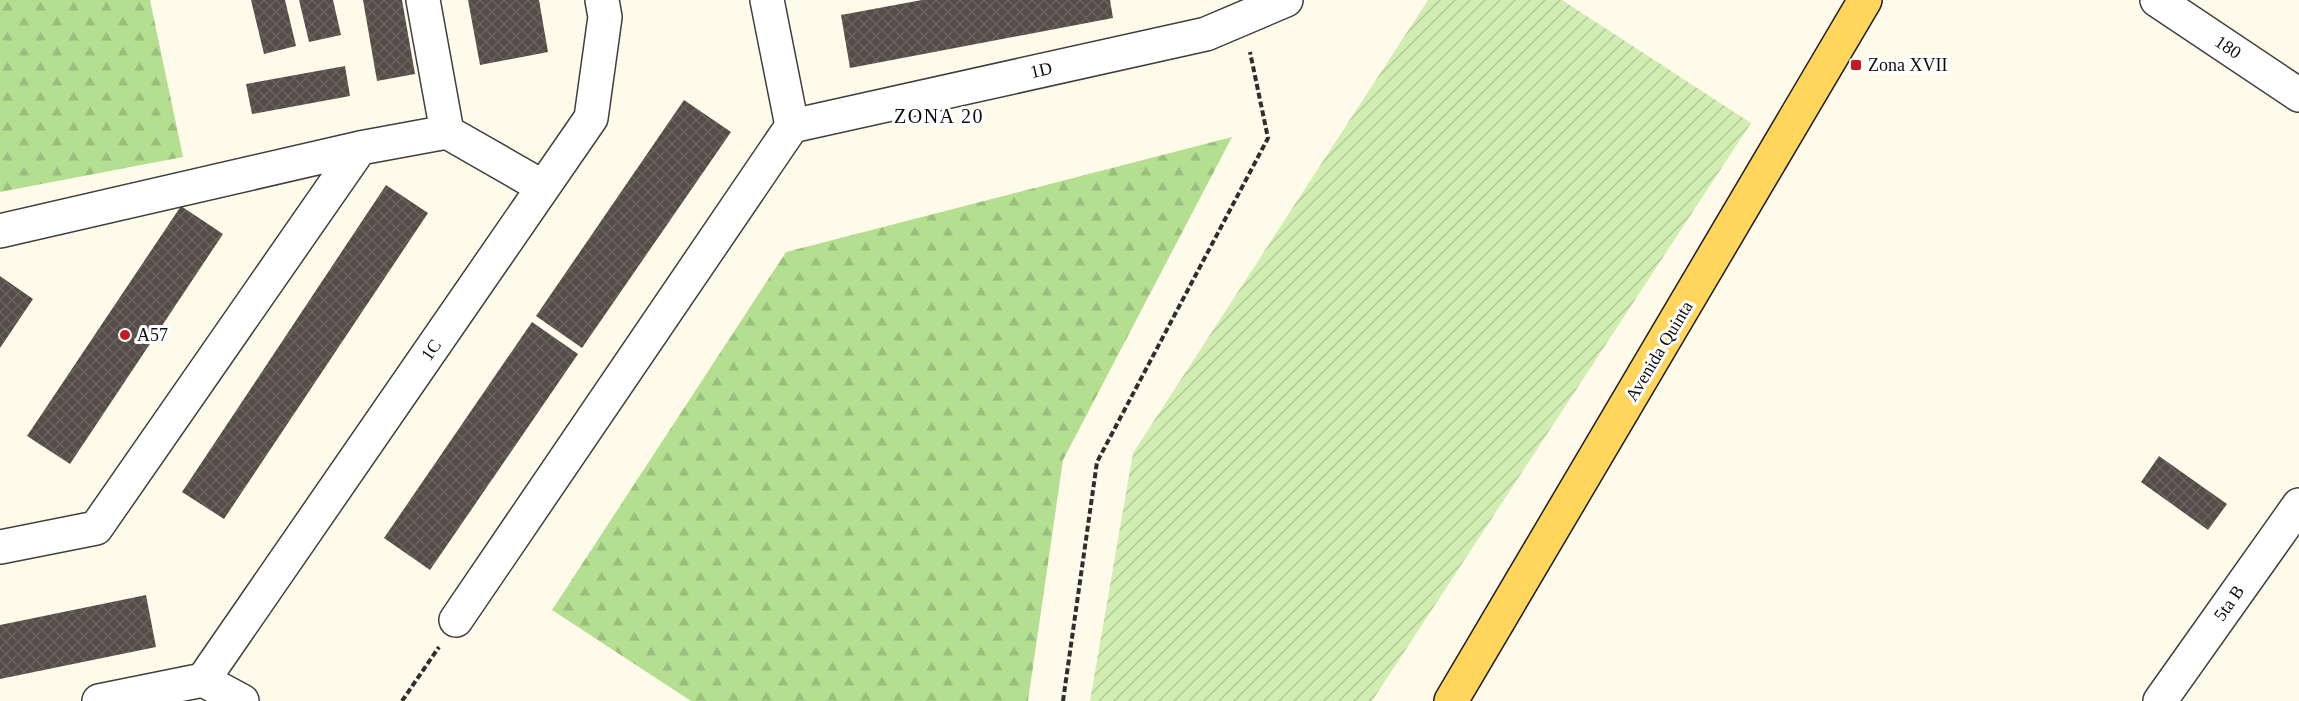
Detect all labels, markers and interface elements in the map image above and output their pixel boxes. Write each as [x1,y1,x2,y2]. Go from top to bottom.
street label: 180 [2211,31,2245,63]
place label: Zona XVII [1868,55,1947,75]
street label: 1D [1028,58,1054,82]
marker: Zona XVII [1849,58,1863,72]
district label: ZONA 20 [894,105,984,127]
street label: Avenida Quinta [1621,297,1697,405]
place label: A57 [137,325,168,345]
marker: A57 [118,328,132,342]
street label: 1C [417,336,445,364]
street label: 5ta B [2210,581,2248,625]

